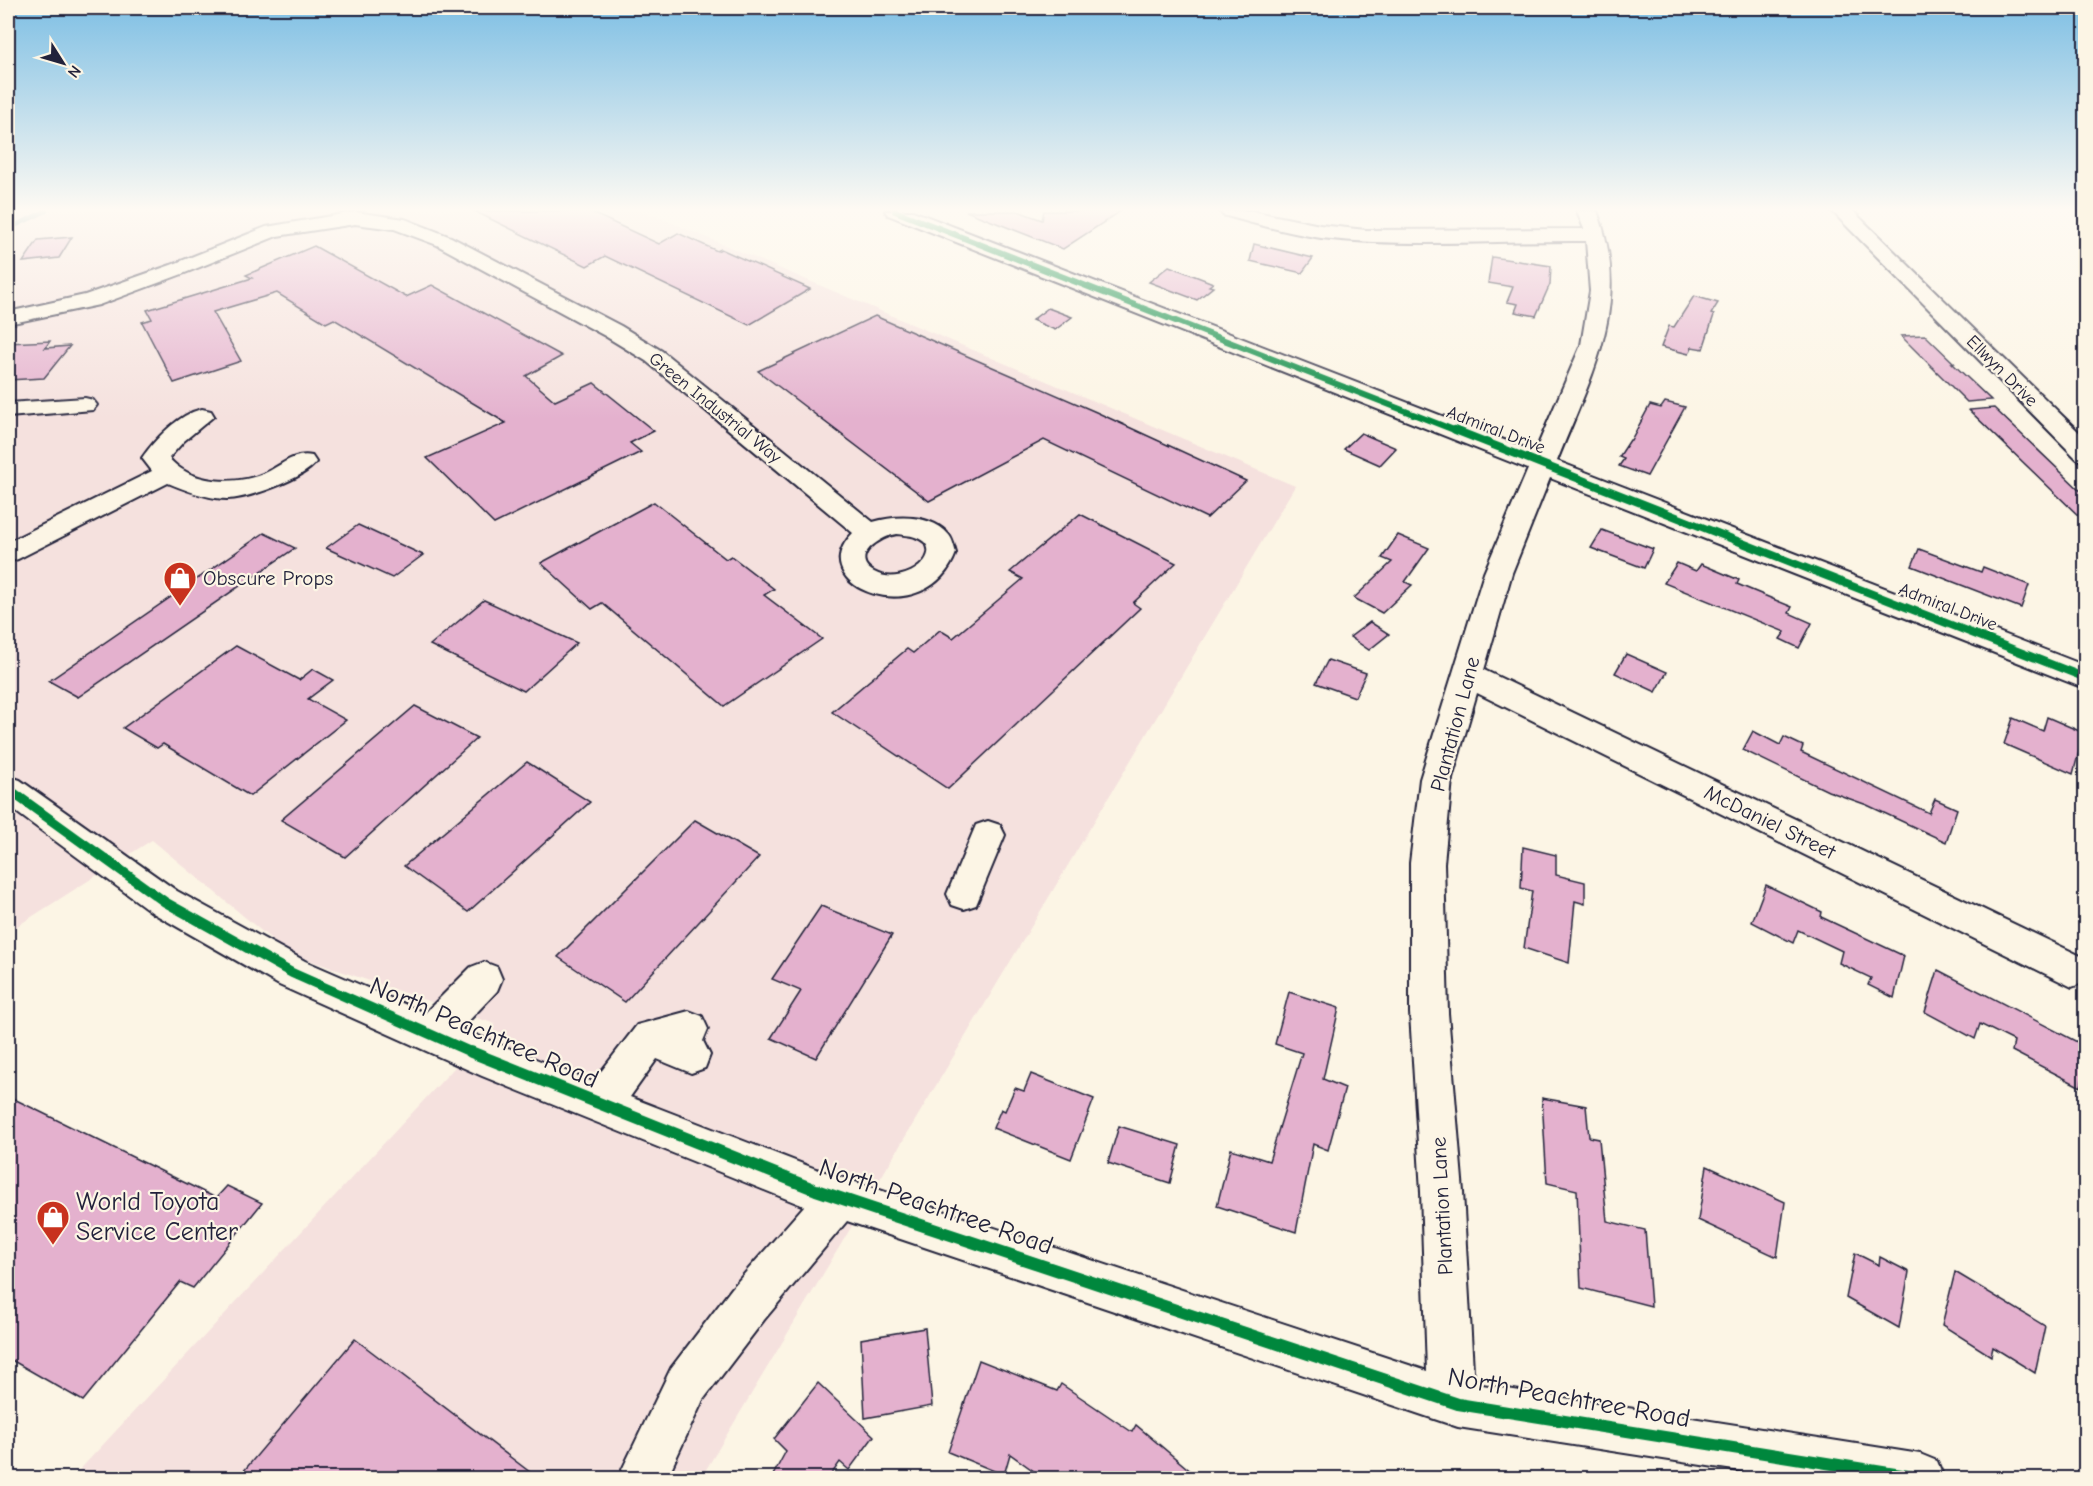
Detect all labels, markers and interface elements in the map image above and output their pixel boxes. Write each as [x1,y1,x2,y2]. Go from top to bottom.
north arrow [33,33,93,93]
text: N [64,62,85,81]
street label: Ellwyn Drive [1962,331,2042,411]
street label: Green Industrial Way [645,348,786,468]
street label: Admiral Drive [1444,402,1548,458]
shop icon: Obscure Props [162,560,198,607]
place label: Obscure Props [203,566,333,590]
street label: Admiral Drive [1896,579,2000,635]
street label: Plantation Lane [1425,654,1485,794]
street label: McDaniel Street [1701,780,1840,865]
street label: North Peachtree Road [365,971,603,1095]
street label: Plantation Lane [1426,1136,1458,1276]
street label: North Peachtree Road [815,1153,1057,1261]
place label: World Toyota Service Center [76,1187,239,1247]
shop icon: World Toyota Service Center [35,1199,71,1246]
street label: North Peachtree Road [1445,1362,1693,1434]

